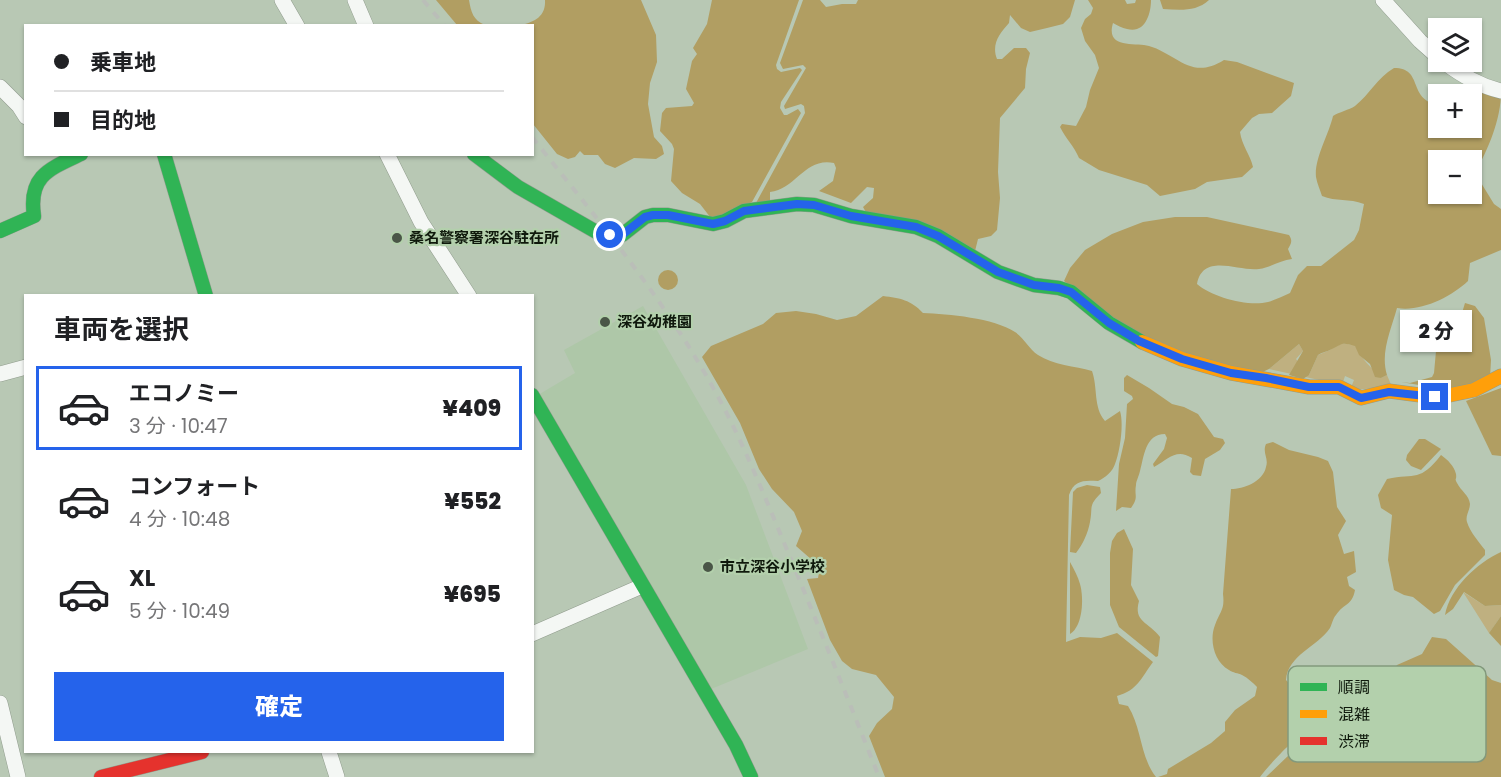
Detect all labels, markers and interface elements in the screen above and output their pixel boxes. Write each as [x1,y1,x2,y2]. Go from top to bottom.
map controls [1428,18,1482,204]
button: layers [1428,18,1482,72]
text: 乗車地 [90,47,156,78]
button: + [1428,84,1482,138]
text: 目的地 [90,105,156,136]
button: − [1428,150,1482,204]
route start [596,221,623,248]
place label: 桑名警察署深谷駐在所 [409,227,559,248]
marker: 桑名警察署深谷駐在所 [390,231,404,245]
callout: 2 分 [1399,310,1471,352]
text: 車両を選択 [54,311,189,348]
place label: 深谷幼稚園 [617,311,692,332]
marker: 深谷幼稚園 [598,315,612,329]
text: 2 分 [1418,317,1454,345]
text: エコノミー [129,378,239,409]
icon: car [57,381,111,435]
route end [1421,383,1448,410]
text: ¥409 [443,393,501,424]
text: 3 分 · 10:47 [129,412,228,440]
text: コンフォート [129,471,260,502]
icon: car [57,474,111,528]
text: ¥552 [444,486,501,517]
text: 4 分 · 10:48 [129,505,230,533]
place label: 市立深谷小学校 [720,556,825,577]
marker: 市立深谷小学校 [701,560,715,574]
text: XL [129,563,155,594]
icon: car [57,567,111,621]
text: ¥695 [444,579,501,610]
text: 5 分 · 10:49 [129,597,230,625]
legend [1288,666,1486,762]
button: 確定 [54,672,504,741]
text: 順調 [1338,676,1370,699]
text: 混雑 [1338,703,1370,726]
text: 渋滞 [1338,730,1370,753]

